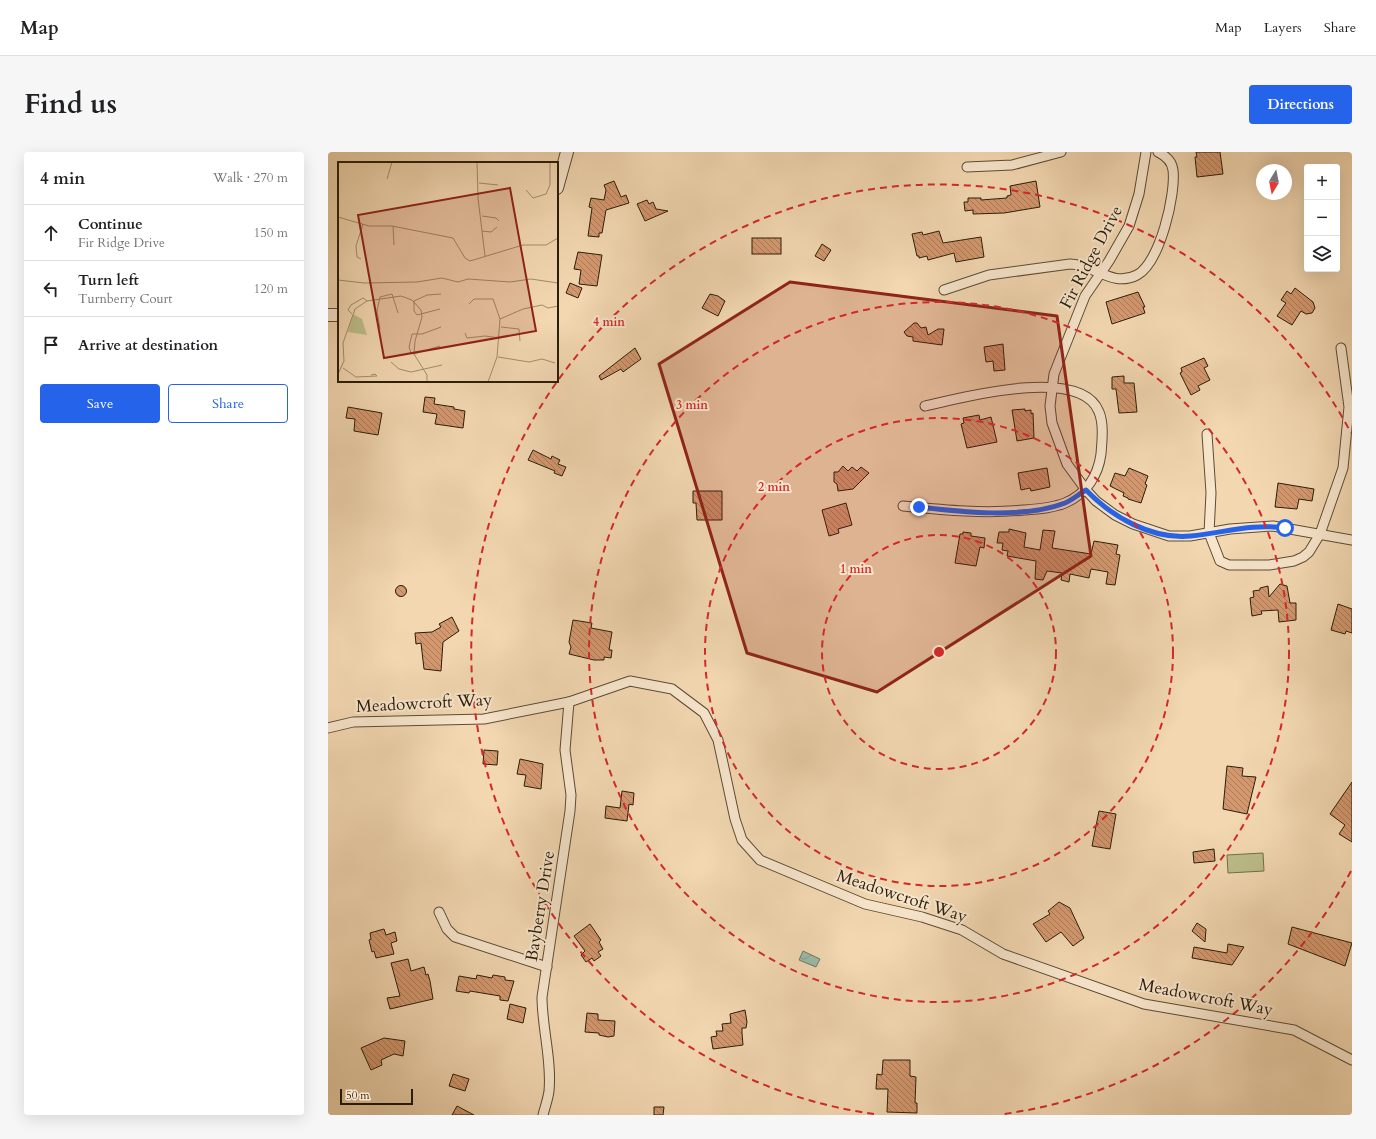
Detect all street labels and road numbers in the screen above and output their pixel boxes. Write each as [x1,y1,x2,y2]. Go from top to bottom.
street label: Fir Ridge Drive [1054,201,1128,313]
street label: Meadowcroft Way [355,688,493,718]
street label: Bayberry Drive [520,849,560,963]
street label: Meadowcroft Way [834,864,970,928]
street label: Meadowcroft Way [1137,973,1275,1021]

